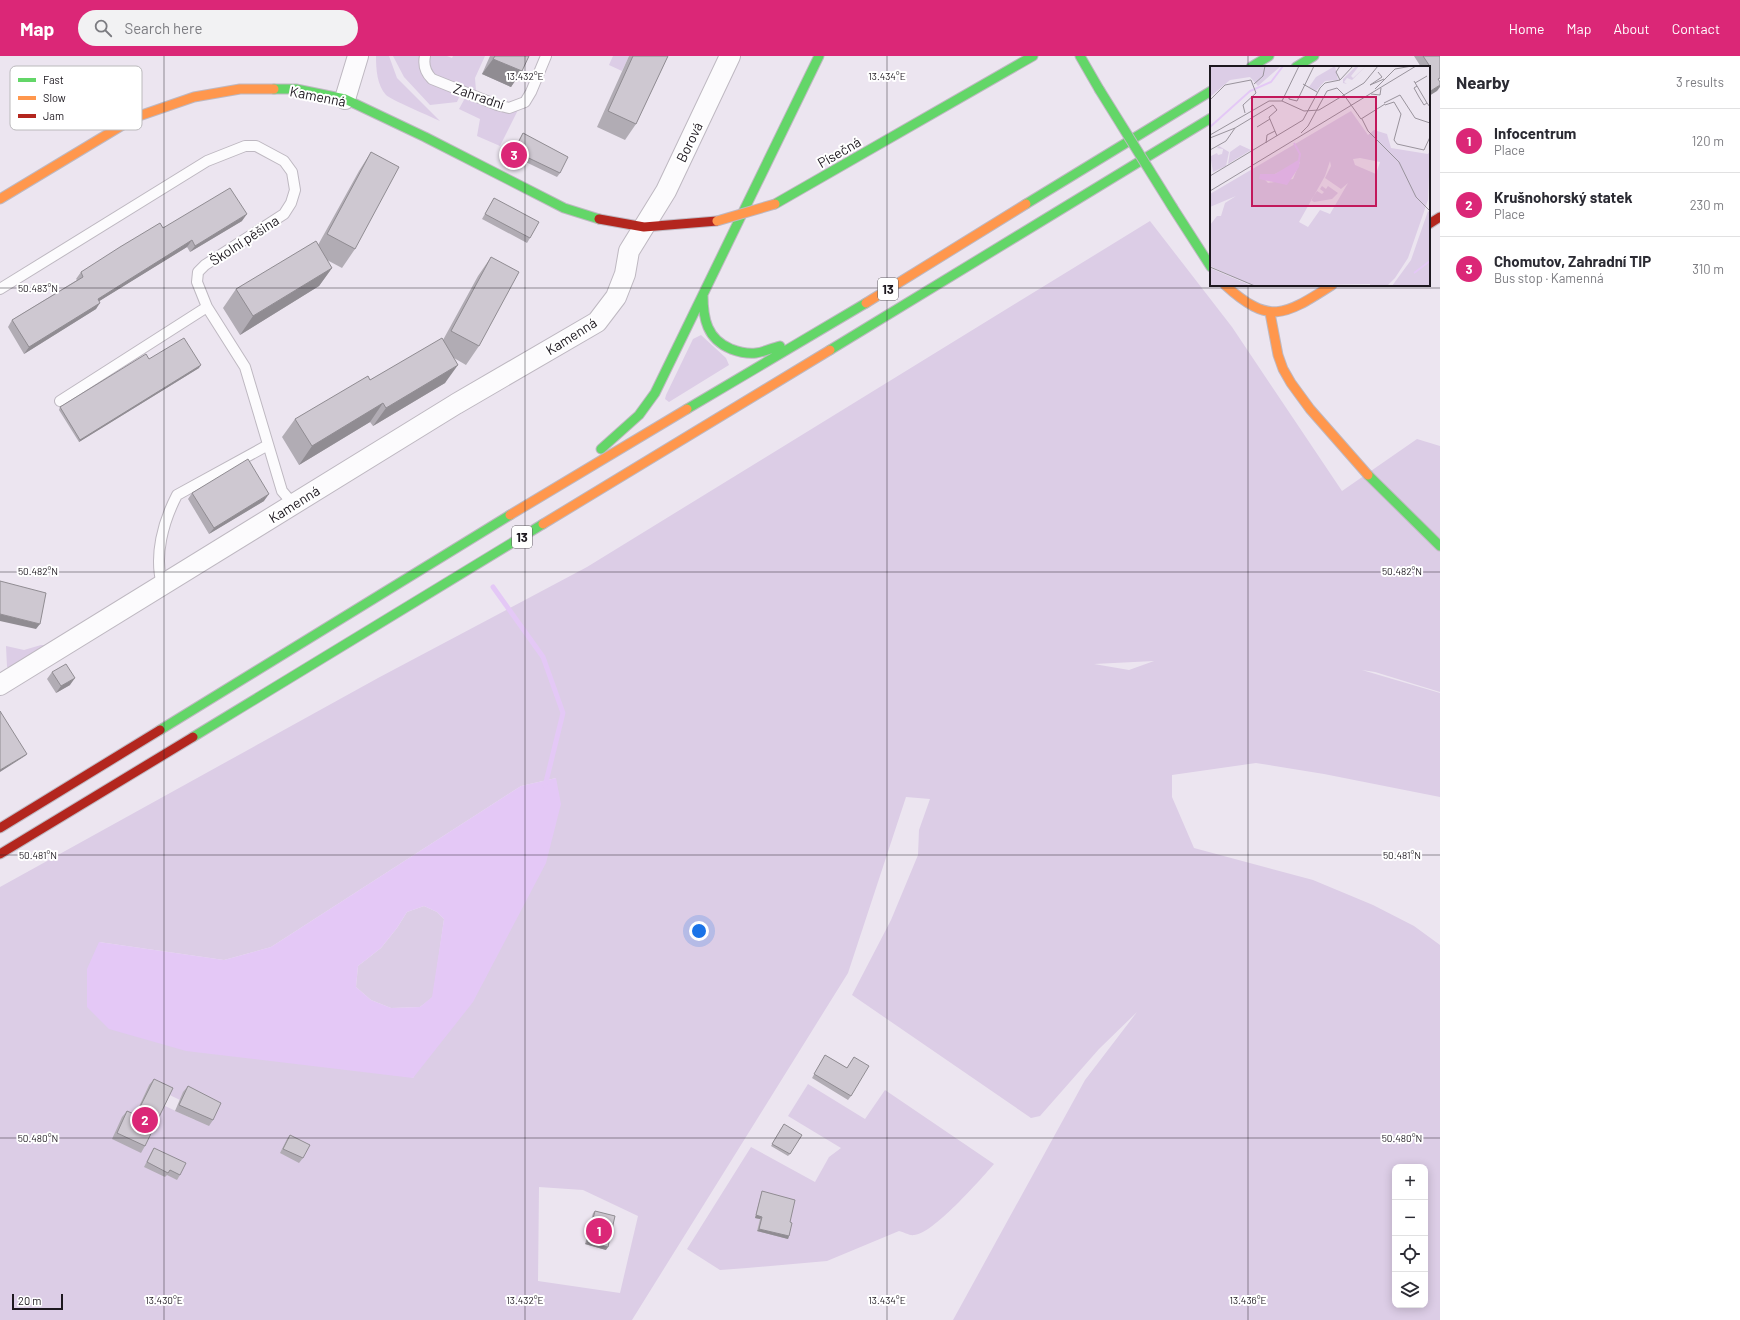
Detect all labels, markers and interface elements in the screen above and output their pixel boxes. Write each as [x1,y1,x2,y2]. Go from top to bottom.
search box [78,10,358,46]
text: Map [20,17,54,40]
icon: search [92,17,114,39]
text: Search here [124,19,202,37]
text: Home [1509,20,1545,37]
text: Map [1567,20,1591,37]
text: About [1613,20,1650,37]
text: Contact [1672,20,1720,37]
legend [10,66,142,130]
inset map [1210,66,1430,286]
text: 13.432°E [506,70,544,82]
text: 13.434°E [868,70,906,82]
text: Nearby [1456,72,1510,92]
text: Fast [43,73,64,86]
text: 3 results [1676,74,1724,90]
street label: Zahradní [451,79,507,113]
street label: Kamenná [288,82,348,110]
text: Slow [43,91,66,104]
text: Jam [43,109,64,122]
street label: Borová [672,119,706,165]
text: Infocentrum [1494,124,1576,142]
street label: Písečná [814,133,864,171]
text: 1 [1467,133,1471,149]
text: 120 m [1692,133,1724,149]
pin: 3 [501,140,527,170]
text: Place [1494,142,1525,158]
text: Krušnohorský statek [1494,188,1632,206]
text: 2 [1465,197,1473,213]
text: 230 m [1690,197,1724,213]
text: Place [1494,206,1525,222]
street label: Školní pěšina [206,211,282,269]
text: Chomutov, Zahradní TIP [1494,252,1651,270]
text: 3 [1465,261,1473,277]
text: 310 m [1692,261,1724,277]
text: Bus stop · Kamenná [1494,270,1604,286]
road number: 13 [878,278,898,300]
text: 50.483°N [18,282,58,294]
street label: Kamenná [542,314,600,358]
street label: Kamenná [265,482,323,526]
road number: 13 [512,526,532,548]
text: 50.482°N [18,565,58,577]
text: 50.482°N [1382,565,1422,577]
text: 50.481°N [19,849,57,861]
text: 50.481°N [1383,849,1421,861]
your location [689,921,709,941]
pin: 2 [132,1105,158,1135]
text: 50.480°N [18,1132,58,1144]
text: 50.480°N [1382,1132,1422,1144]
map controls [1392,1164,1428,1308]
button: + [1392,1164,1428,1200]
button: − [1392,1200,1428,1236]
pin: 1 [586,1216,612,1246]
button: locate [1392,1236,1428,1272]
button: layers [1392,1272,1428,1308]
scale bar [12,1292,63,1311]
text: 20 m [18,1294,41,1307]
text: 13.430°E [145,1294,183,1306]
text: 13.432°E [506,1294,544,1306]
text: 13.434°E [868,1294,906,1306]
text: 13.436°E [1229,1294,1267,1306]

